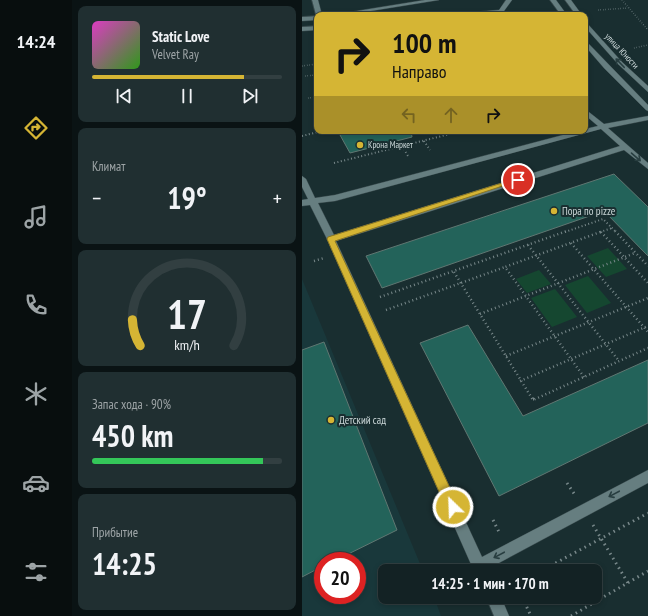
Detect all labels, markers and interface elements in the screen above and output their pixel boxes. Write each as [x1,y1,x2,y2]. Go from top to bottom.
text: 100 m [392,24,456,61]
text: Static Love [152,27,210,46]
icon: right [326,28,378,80]
text: 14:24 [17,30,55,53]
street label: улица Юности [603,31,642,71]
text: Velvet Ray [152,46,199,63]
one-way arrow [615,58,625,68]
text: Направо [392,60,447,83]
icon: previous [113,85,135,107]
icon: pause [176,85,198,107]
icon: next [239,85,261,107]
icon: left [398,104,420,126]
icon: ahead [440,104,462,126]
icon: right [482,104,504,126]
icon: directions [22,114,50,142]
place label: Крона Маркет [368,139,413,150]
marker: Крона Маркет [355,140,365,150]
one-way arrow [631,152,641,162]
text: Климат [92,158,125,175]
pin [501,163,535,197]
icon: arrive [507,169,529,191]
text: 19° [167,178,207,217]
text: − [92,184,101,212]
text: + [273,184,282,212]
icon: music [22,203,50,231]
place label: Пора по pizze [562,204,616,218]
marker: Пора по pizze [549,206,559,216]
text: 17 [167,287,207,340]
icon: phone [22,291,50,319]
text: km/h [174,335,200,354]
icon: climate [22,380,50,408]
text: Запас хода · 90% [92,396,171,413]
place label: Детский сад [339,413,386,427]
marker: Детский сад [326,415,336,425]
text: 450 km [92,416,173,455]
icon: car [22,469,50,497]
position arrow [432,486,474,528]
one-way arrow [608,491,620,499]
text: Прибытие [92,524,138,541]
text: 14:25 [92,544,157,583]
speed limit sign: 20 [314,552,366,604]
one-way arrow [493,552,505,559]
icon: filters [22,558,50,586]
text: 14:25 · 1 мин · 170 m [431,574,549,593]

